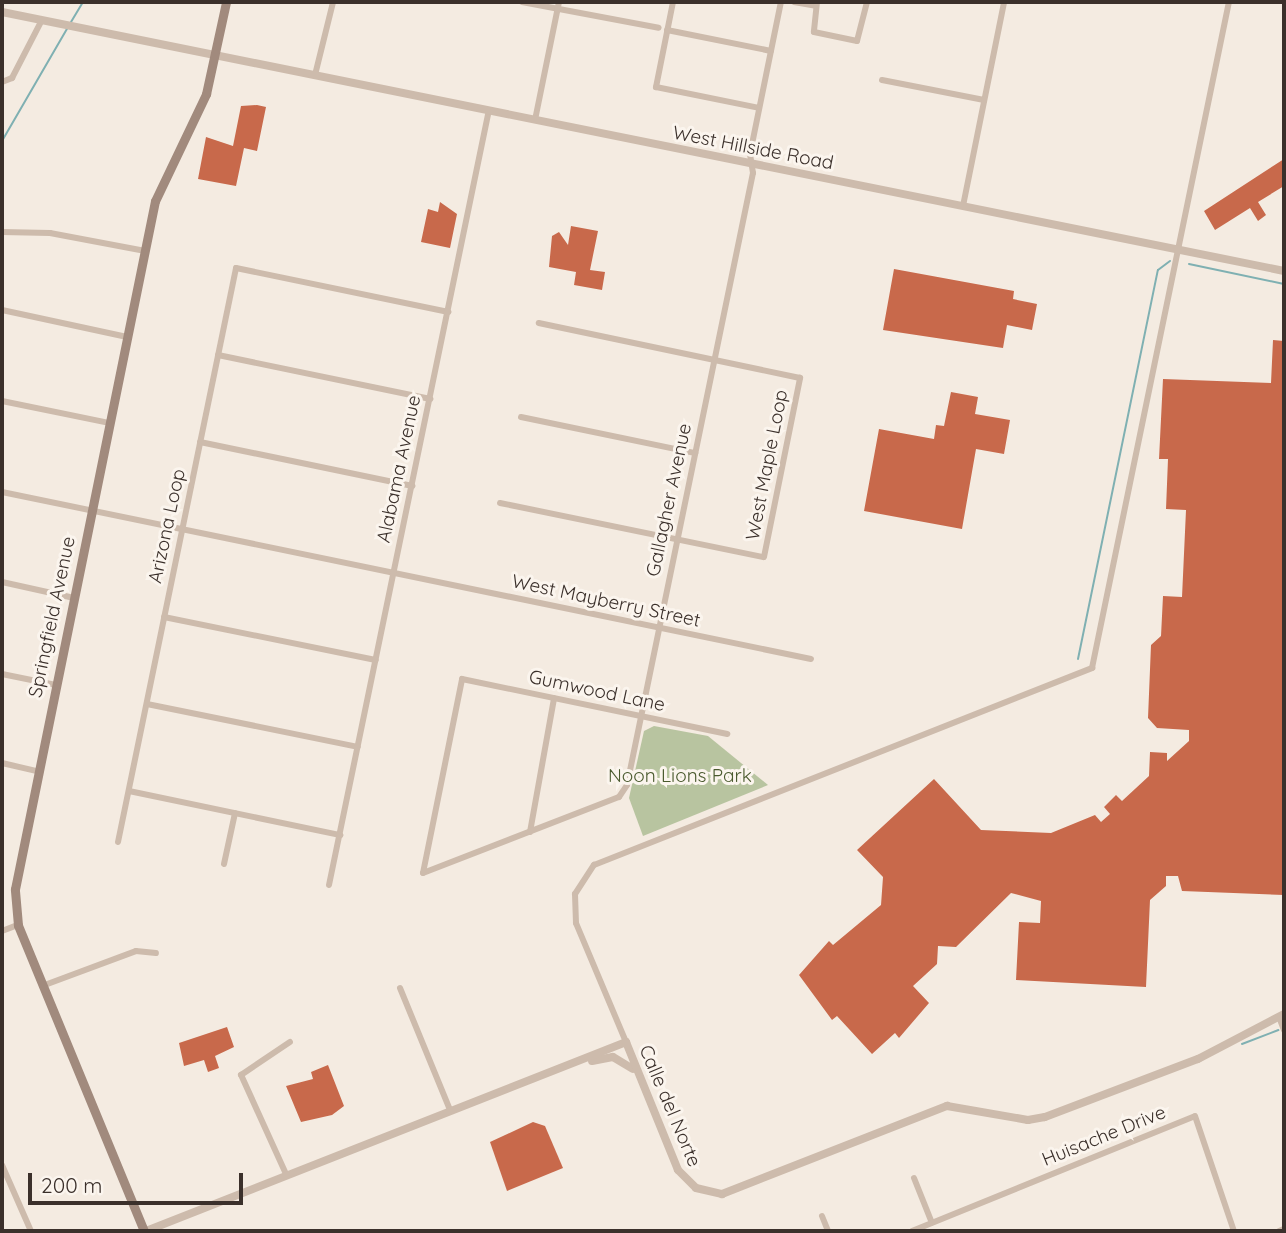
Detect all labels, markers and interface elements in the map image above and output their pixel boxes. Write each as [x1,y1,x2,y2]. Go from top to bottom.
street label: West Hillside Road [671,121,835,175]
street label: West Maple Loop [741,388,793,542]
street label: Alabama Avenue [372,393,426,545]
street label: Gallagher Avenue [642,421,696,579]
street label: Arizona Loop [144,467,190,585]
street label: Springfield Avenue [24,534,80,700]
street label: West Mayberry Street [510,570,702,632]
street label: Gumwood Lane [527,665,667,717]
park label: Noon Lions Park [608,765,752,787]
street label: Calle del Norte [634,1042,706,1170]
street label: Huisache Drive [1039,1101,1169,1171]
scale bar [32,1160,247,1204]
text: 200 m [41,1172,103,1198]

